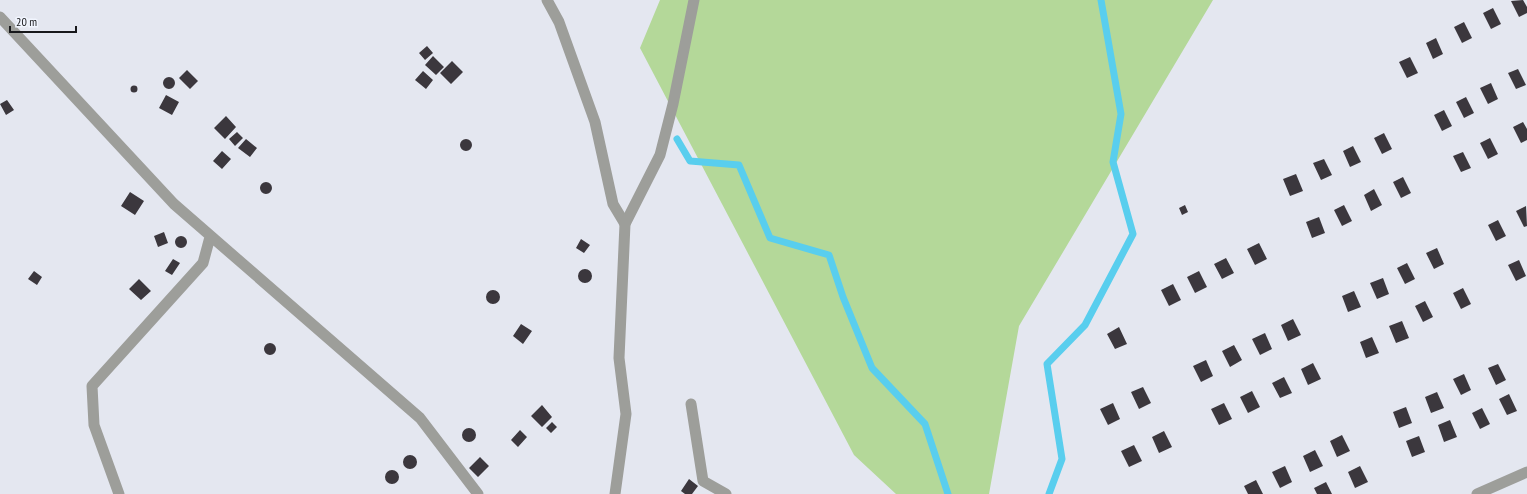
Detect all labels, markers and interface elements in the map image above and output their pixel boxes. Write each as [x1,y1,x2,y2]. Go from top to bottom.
scale bar [10,8,76,34]
text: 20 m [16,14,37,29]

